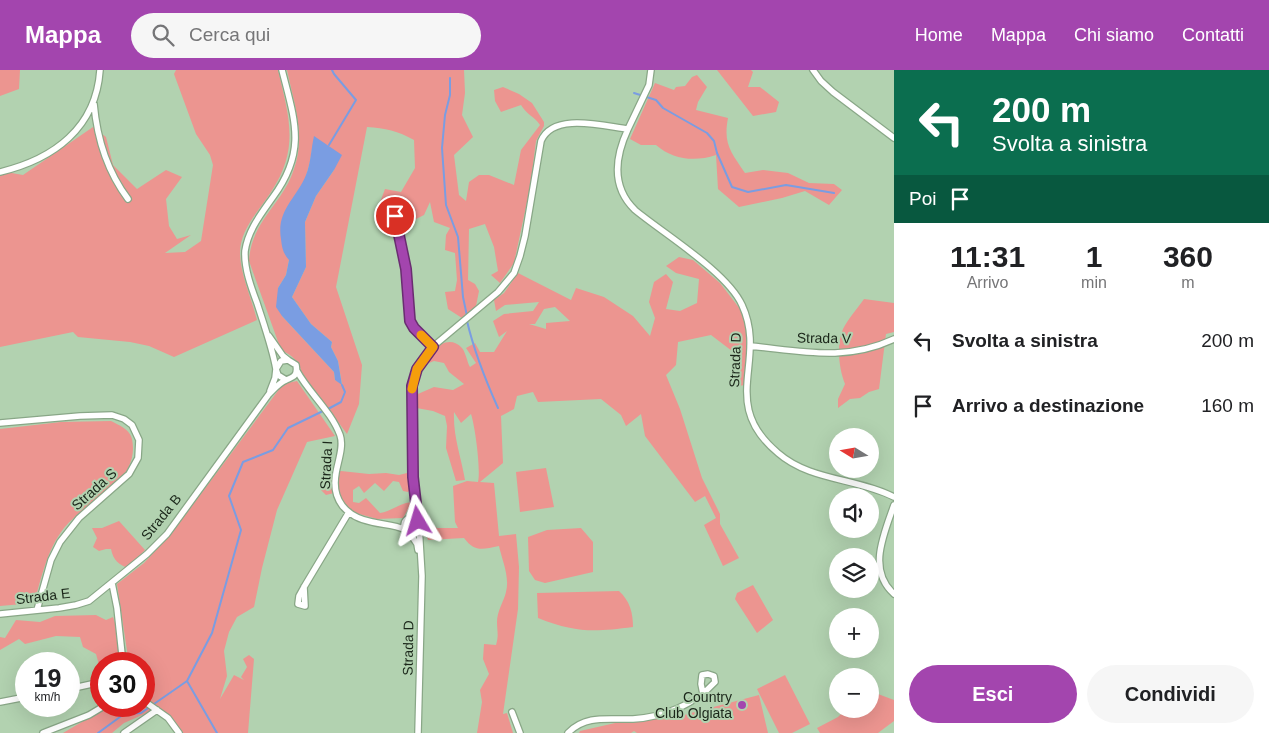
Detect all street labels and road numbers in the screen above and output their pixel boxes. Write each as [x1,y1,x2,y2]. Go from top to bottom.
street label: Strada V [797,330,852,346]
street label: Strada D [726,332,744,388]
street label: Strada I [317,440,335,490]
street label: Strada S [68,465,120,513]
street label: Strada B [138,491,184,543]
street label: Strada E [15,585,71,607]
street label: Strada D [400,620,416,676]

